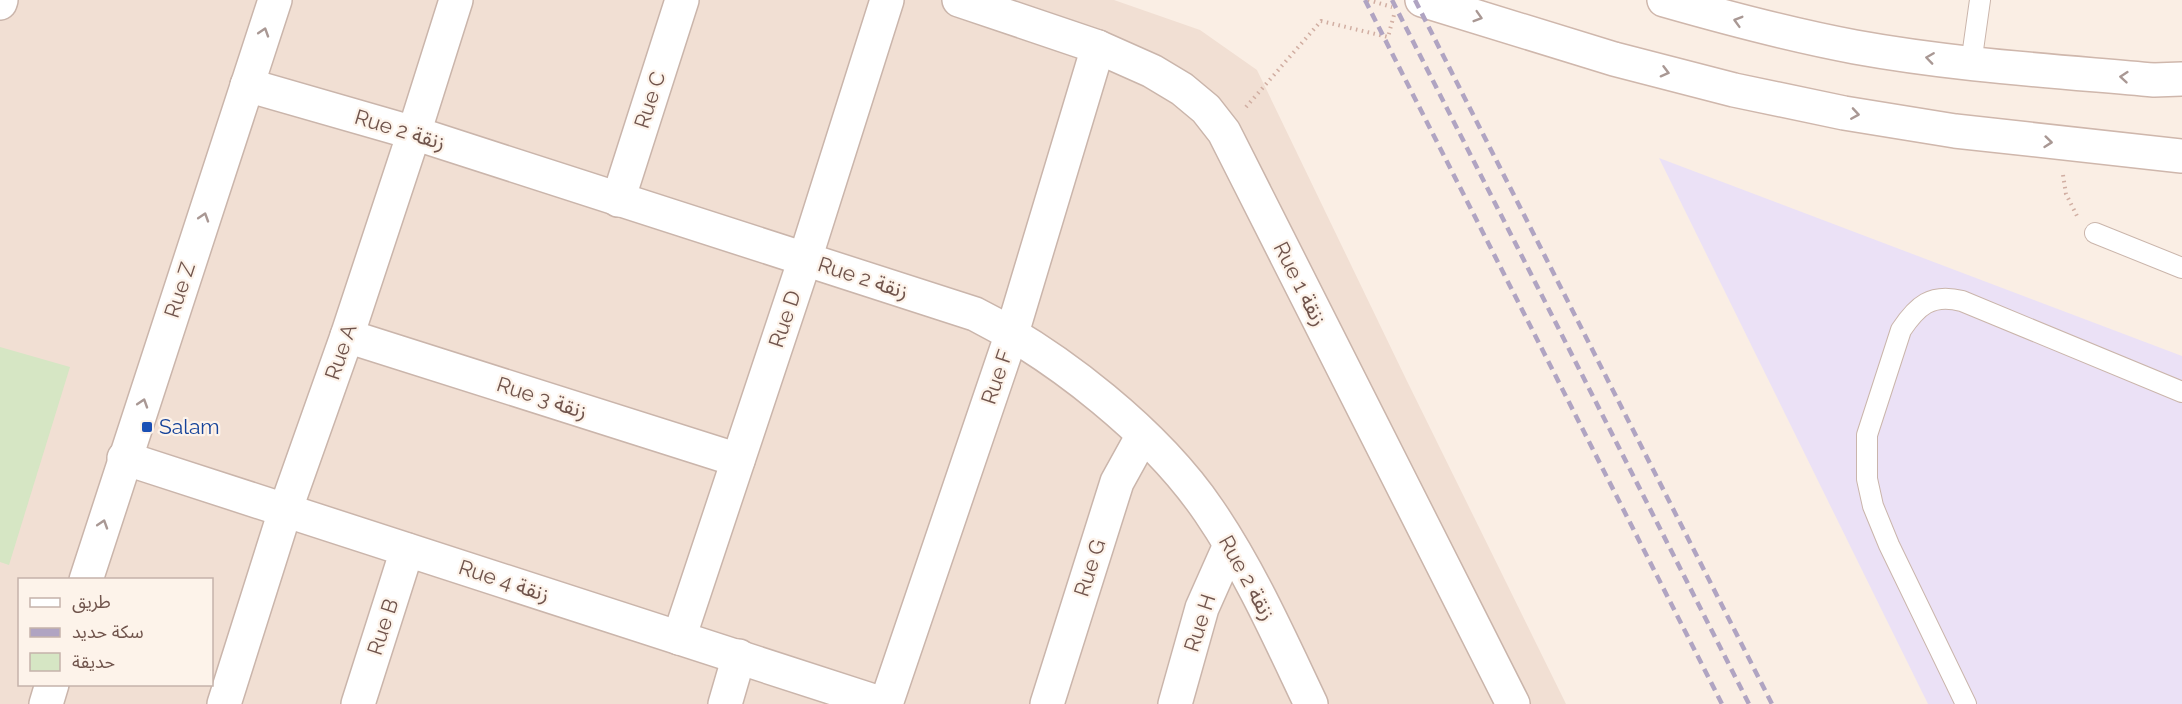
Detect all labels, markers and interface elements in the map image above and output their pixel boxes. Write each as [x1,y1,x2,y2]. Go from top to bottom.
one-way arrow [1472,10,1482,22]
one-way arrow [1733,16,1744,28]
one-way arrow [257,27,270,38]
one-way arrow [1925,52,1935,65]
one-way arrow [1660,64,1670,77]
street label: Rue C [629,68,670,131]
one-way arrow [2119,71,2128,84]
street label: Rue 2 زنقة [352,104,448,155]
one-way arrow [1850,108,1860,120]
one-way arrow [2043,135,2052,147]
one-way arrow [196,212,209,223]
street label: Rue 1 زنقة [1269,237,1332,330]
street label: Rue 2 زنقة [815,251,911,304]
street label: Rue Z [159,259,200,321]
street label: Rue D [763,287,806,351]
street label: Rue A [319,321,362,383]
street label: Rue F [976,346,1017,407]
street label: Rue 3 زنقة [494,371,591,424]
one-way arrow [135,398,148,409]
place label: Salam [159,414,220,439]
marker: Salam [140,420,154,434]
one-way arrow [96,519,109,530]
street label: Rue 2 زنقة [1214,531,1281,625]
street label: Rue G [1069,536,1110,600]
street label: Rue 4 زنقة [456,554,553,607]
legend [18,578,213,686]
text: طريق [72,591,111,613]
street label: Rue H [1178,591,1221,655]
street label: Rue B [362,596,403,658]
text: سكة حديد [72,621,144,642]
text: حديقة [72,651,115,672]

